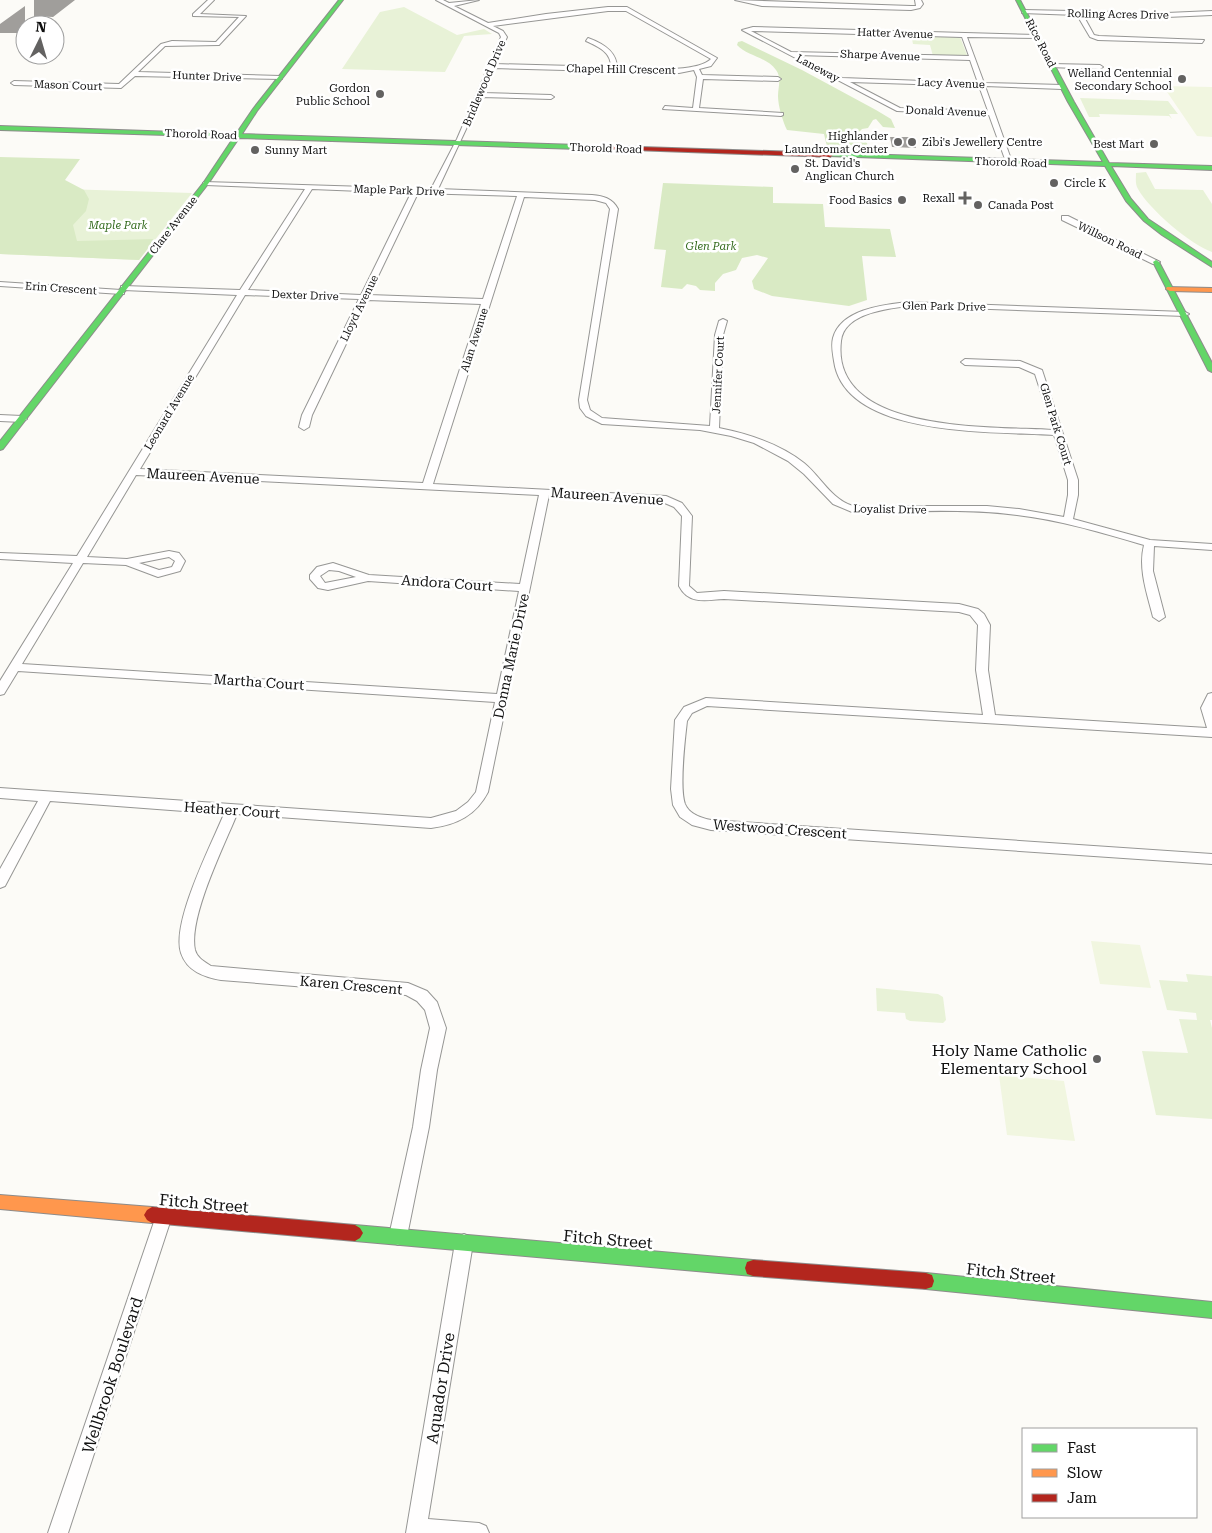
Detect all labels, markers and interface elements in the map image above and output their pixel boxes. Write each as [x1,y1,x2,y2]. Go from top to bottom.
street label: Rolling Acres Drive [1067,7,1169,22]
north arrow [15,15,65,65]
street label: Rice Road [1023,17,1058,70]
text: N [35,19,47,36]
street label: Hatter Avenue [857,26,933,41]
street label: Bridlewood Drive [460,38,509,128]
street label: Sharpe Avenue [840,48,920,63]
street label: Laneway [794,52,842,85]
street label: Chapel Hill Crescent [566,62,676,77]
place label: Welland Centennial Secondary School [1068,67,1173,93]
street label: Hunter Drive [172,69,242,84]
marker: Welland Centennial Secondary School [1176,73,1188,85]
street label: Lacy Avenue [917,76,985,91]
street label: Mason Court [34,78,102,93]
place label: Gordon Public School [296,82,371,108]
marker: Gordon Public School [374,88,386,100]
street label: Donald Avenue [905,104,987,119]
street label: Thorold Road [164,127,238,142]
place label: Highlander Laundromat Center [785,130,888,156]
marker: Highlander Laundromat Center [892,136,904,148]
marker: Zibi's Jewellery Centre [906,136,918,148]
place label: Zibi's Jewellery Centre [922,136,1042,149]
place label: Best Mart [1093,138,1144,151]
marker: Best Mart [1148,138,1160,150]
street label: Thorold Road [569,141,643,156]
marker: Sunny Mart [249,144,261,156]
place label: Sunny Mart [265,144,327,157]
street label: Thorold Road [974,155,1048,170]
place label: St. David's Anglican Church [805,157,894,183]
marker: St. David's Anglican Church [789,163,801,175]
marker: Circle K [1048,177,1060,189]
place label: Circle K [1064,177,1106,190]
street label: Maple Park Drive [353,182,445,199]
place label: Rexall [923,192,956,205]
marker: Rexall [959,192,971,204]
street label: Clare Avenue [147,194,200,257]
place label: Food Basics [829,194,892,207]
marker: Food Basics [896,194,908,206]
marker: Canada Post [972,199,984,211]
place label: Canada Post [988,199,1054,212]
park label: Maple Park [87,219,148,232]
street label: Willson Road [1075,219,1144,262]
park label: Glen Park [686,240,736,253]
street label: Lloyd Avenue [338,273,381,344]
street label: Erin Crescent [25,280,97,297]
street label: Dexter Drive [271,288,339,303]
street label: Glen Park Drive [902,299,986,314]
street label: Alan Avenue [458,307,491,374]
street label: Jennifer Court [710,336,727,414]
street label: Leonard Avenue [142,372,197,453]
street label: Glen Park Court [1037,382,1074,467]
street label: Maureen Avenue [146,465,260,487]
street label: Maureen Avenue [550,484,664,508]
street label: Loyalist Drive [853,502,927,517]
street label: Andora Court [401,572,493,594]
street label: Donna Marie Drive [490,592,532,720]
street label: Martha Court [213,671,305,693]
street label: Heather Court [183,799,281,821]
street label: Westwood Crescent [713,816,847,842]
street label: Karen Crescent [299,973,403,997]
place label: Holy Name Catholic Elementary School [932,1041,1087,1078]
marker: Holy Name Catholic Elementary School [1091,1053,1103,1065]
street label: Fitch Street [158,1190,250,1217]
street label: Fitch Street [562,1226,654,1253]
street label: Fitch Street [965,1259,1057,1288]
street label: Wellbrook Boulevard [78,1295,147,1456]
street label: Aquador Drive [422,1331,459,1445]
legend [1022,1428,1197,1518]
text: Fast [1067,1439,1097,1457]
text: Slow [1067,1464,1103,1482]
text: Jam [1067,1489,1097,1507]

